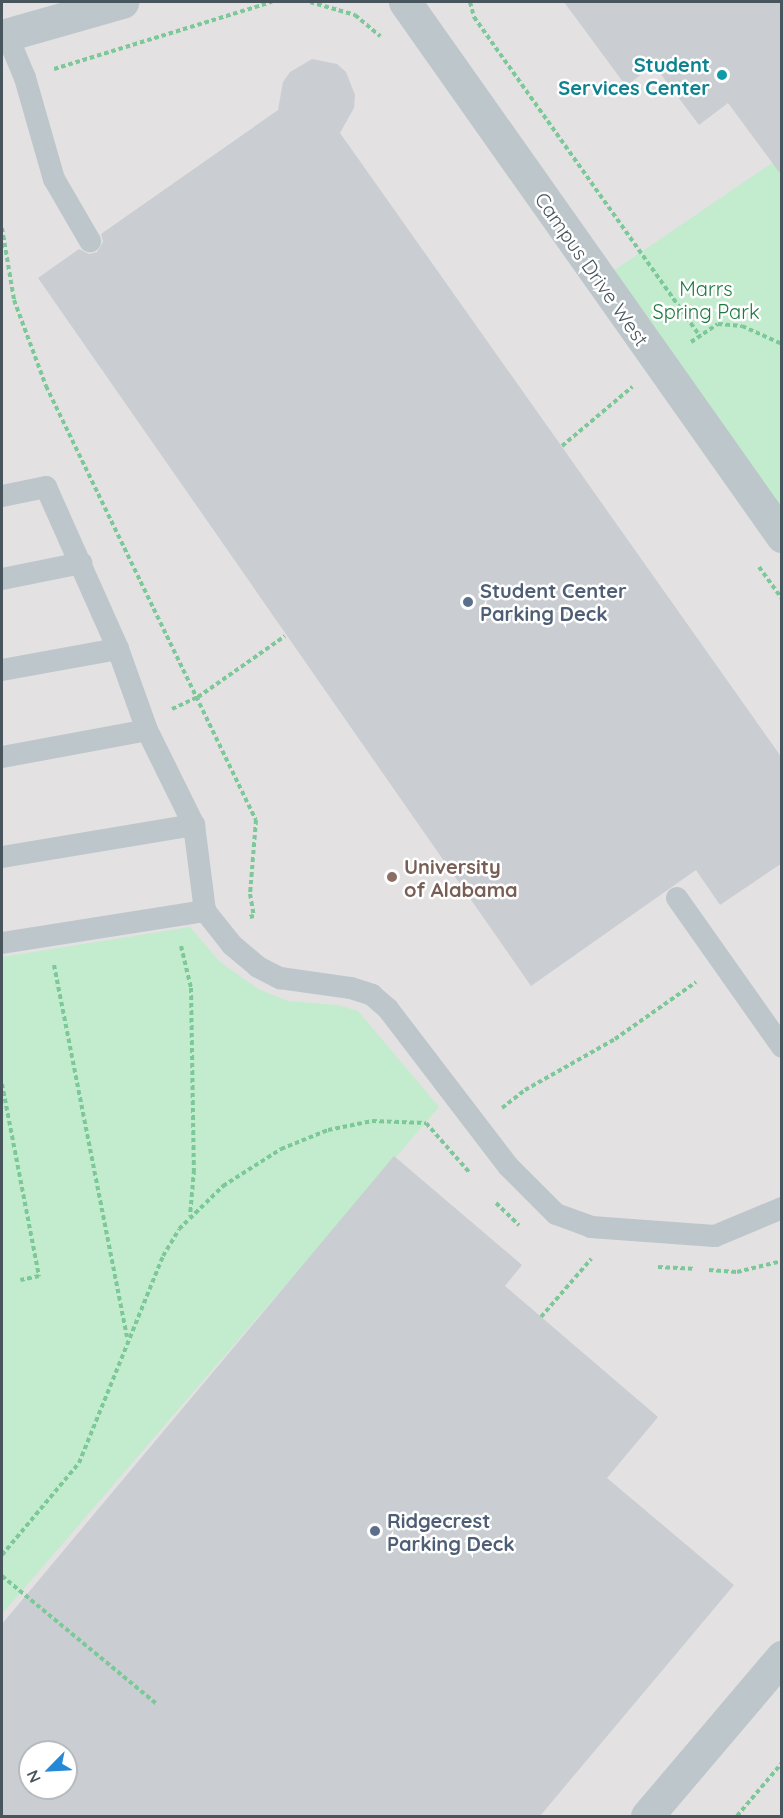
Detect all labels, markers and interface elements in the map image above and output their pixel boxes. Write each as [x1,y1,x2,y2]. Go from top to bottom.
place label: Student Services Center [558,52,710,99]
marker: Student Services Center [715,68,729,82]
street label: Campus Drive West [530,188,654,350]
park label: Marrs Spring Park [652,276,760,323]
place label: Student Center Parking Deck [480,578,627,625]
marker: Student Center Parking Deck [461,595,475,609]
place label: University of Alabama [404,854,518,901]
marker: University of Alabama [385,870,399,884]
place label: Ridgecrest Parking Deck [387,1508,515,1555]
marker: Ridgecrest Parking Deck [368,1524,382,1538]
north arrow [18,1740,78,1800]
text: N [22,1767,45,1786]

